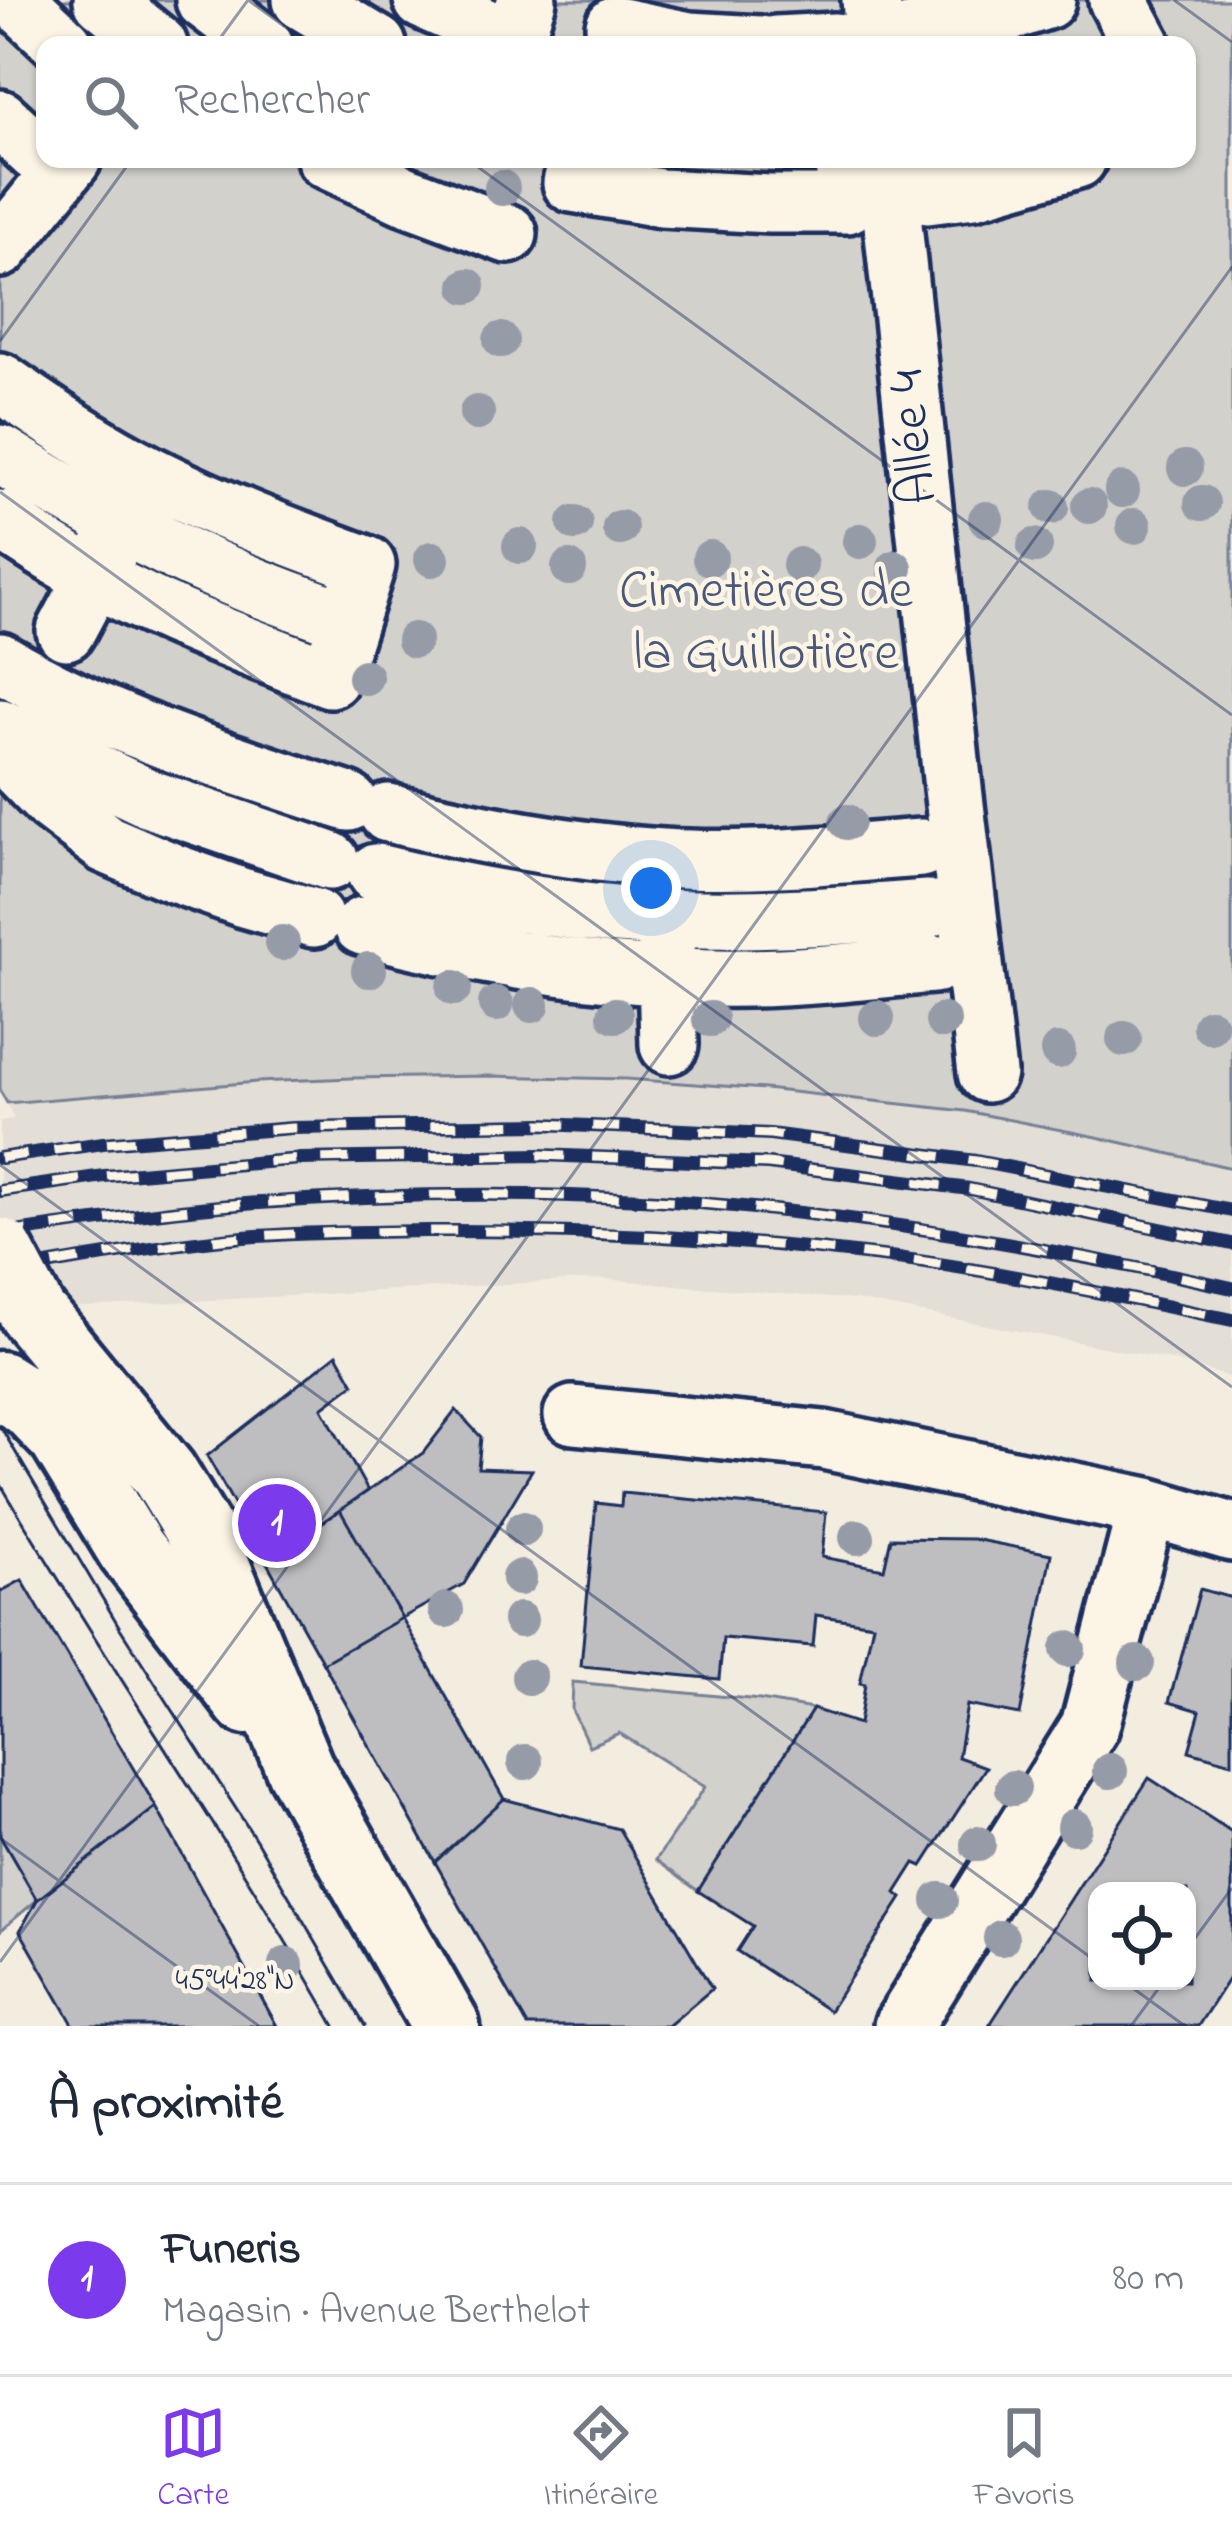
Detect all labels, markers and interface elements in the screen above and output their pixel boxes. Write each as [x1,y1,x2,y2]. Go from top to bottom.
search box [36,36,1196,168]
icon: search [78,69,144,135]
text: Rechercher [174,69,370,135]
street label: Allée 4 [869,366,961,508]
park label: Cimetières de la Guillotière [619,554,914,694]
your location [621,858,681,918]
pin: 1 [238,1478,316,1568]
map controls [1088,1882,1196,1990]
button: locate [1088,1882,1196,1990]
text: 45°44'28"N [176,1960,294,2004]
text: À proximité [48,2067,283,2142]
text: Funeris [162,2218,301,2284]
text: 1 [81,2251,93,2308]
text: 80 m [1113,2251,1184,2308]
text: Magasin · Avenue Berthelot [162,2284,590,2341]
tab: Carte [157,2400,229,2520]
tab: Itinéraire [544,2400,658,2520]
tab: Favoris [973,2400,1075,2520]

